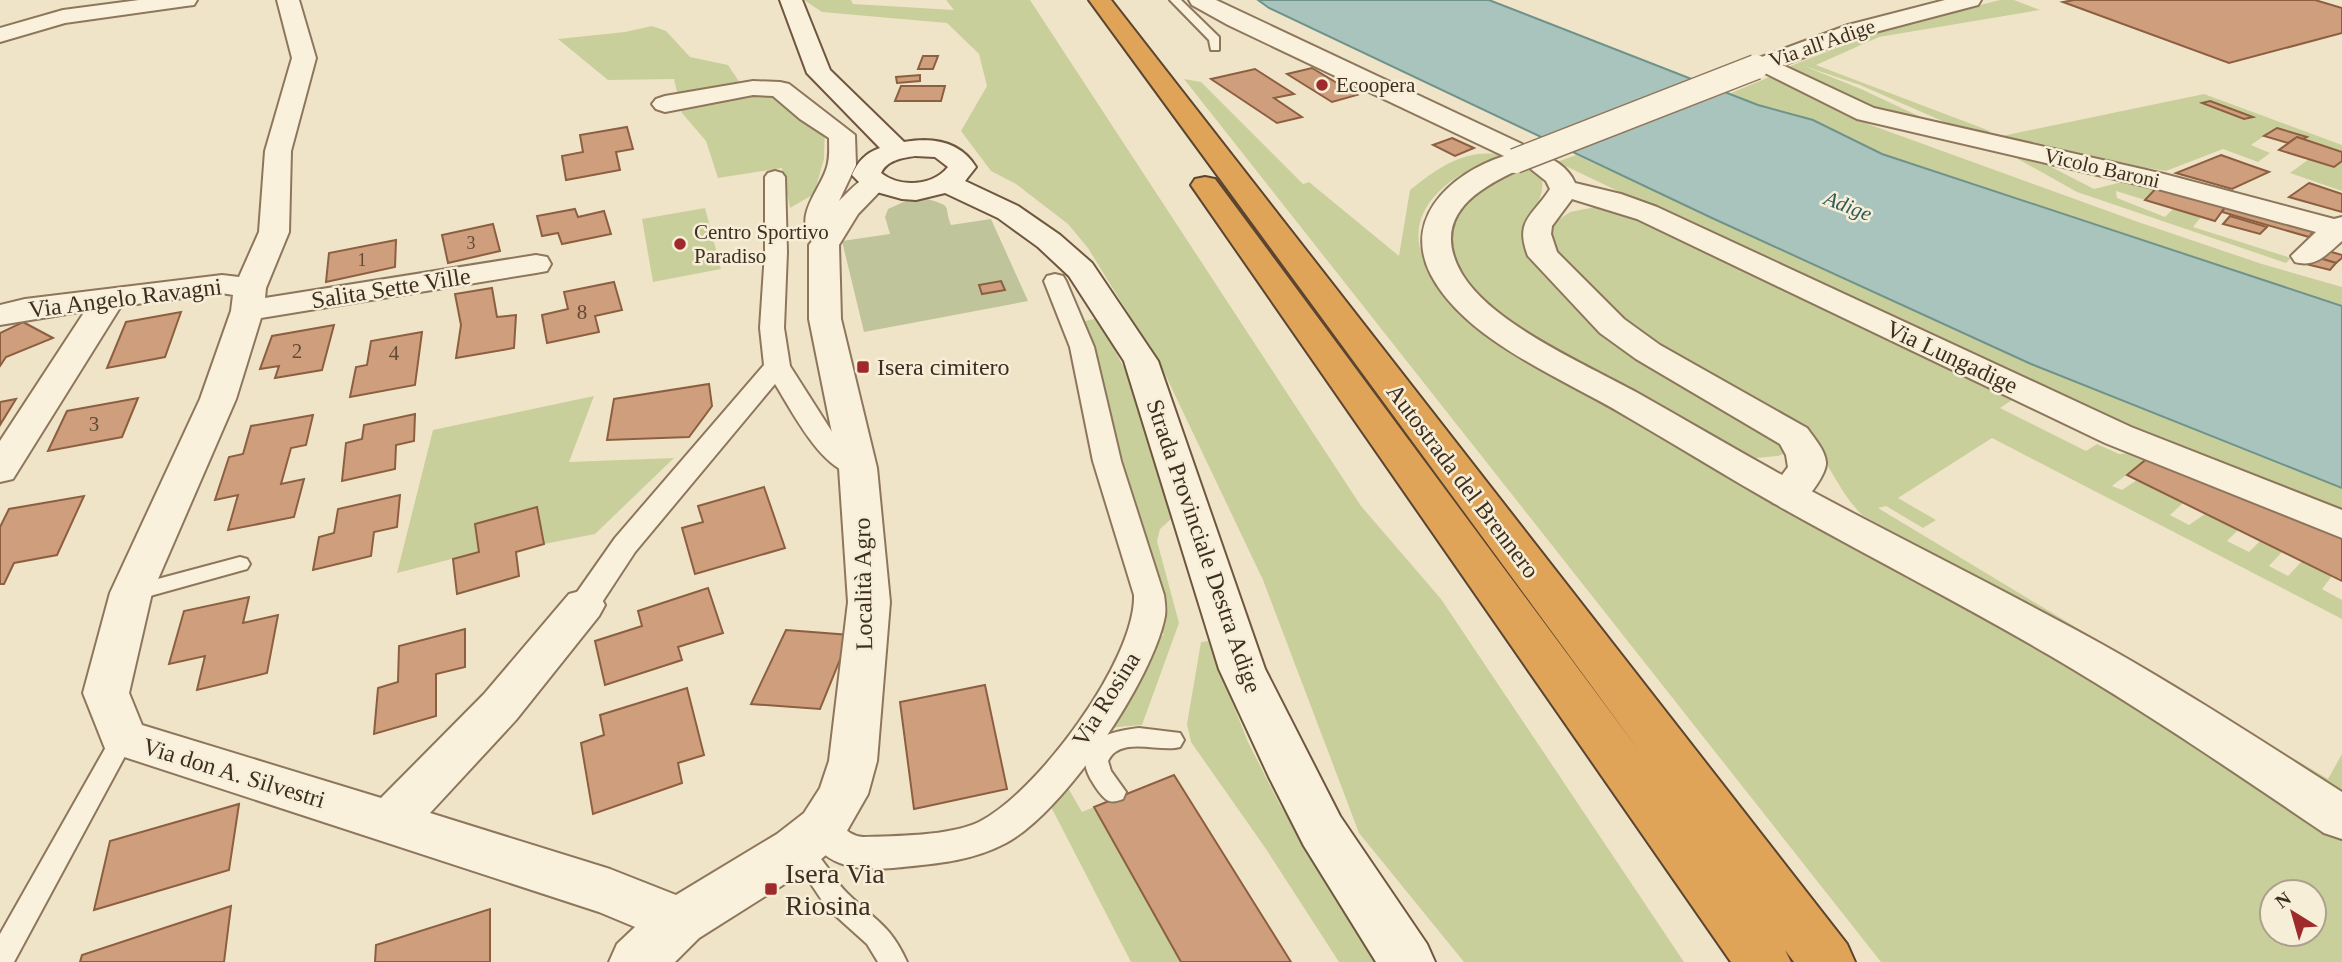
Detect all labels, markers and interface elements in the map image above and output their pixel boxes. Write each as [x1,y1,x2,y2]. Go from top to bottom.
street label: Via all'Adige [1766,14,1878,72]
place label: Ecoopera [1336,73,1416,97]
marker: Ecoopera [1314,77,1330,93]
street label: Vicolo Baroni [2042,143,2162,193]
water label: Adige [1819,185,1875,226]
place label: Centro Sportivo Paradiso [694,220,829,268]
house number: 3 [467,233,476,253]
marker: Centro Sportivo Paradiso [672,236,688,252]
house number: 1 [358,250,367,270]
street label: Salita Sette Ville [310,263,472,313]
street label: Via Angelo Ravagni [27,273,223,323]
house number: 8 [577,300,587,324]
street label: Via Lungadige [1882,315,2022,399]
house number: 2 [292,339,302,363]
house number: 4 [389,341,400,365]
place label: Isera cimitero [877,354,1010,380]
marker: Isera cimitero [855,359,871,375]
street label: Autostrada del Brennero [1382,379,1544,583]
street label: Strada Provinciale Destra Adige [1141,396,1267,696]
house number: 3 [89,412,99,436]
street label: Località Agro [849,517,877,651]
street label: Via Rosina [1067,647,1145,751]
street label: Via don A. Silvestri [140,733,329,813]
place label: Isera Via Riosina [785,858,885,921]
north arrow [2258,878,2328,948]
marker: Isera Via Riosina [763,881,779,897]
text: N [2271,887,2295,912]

